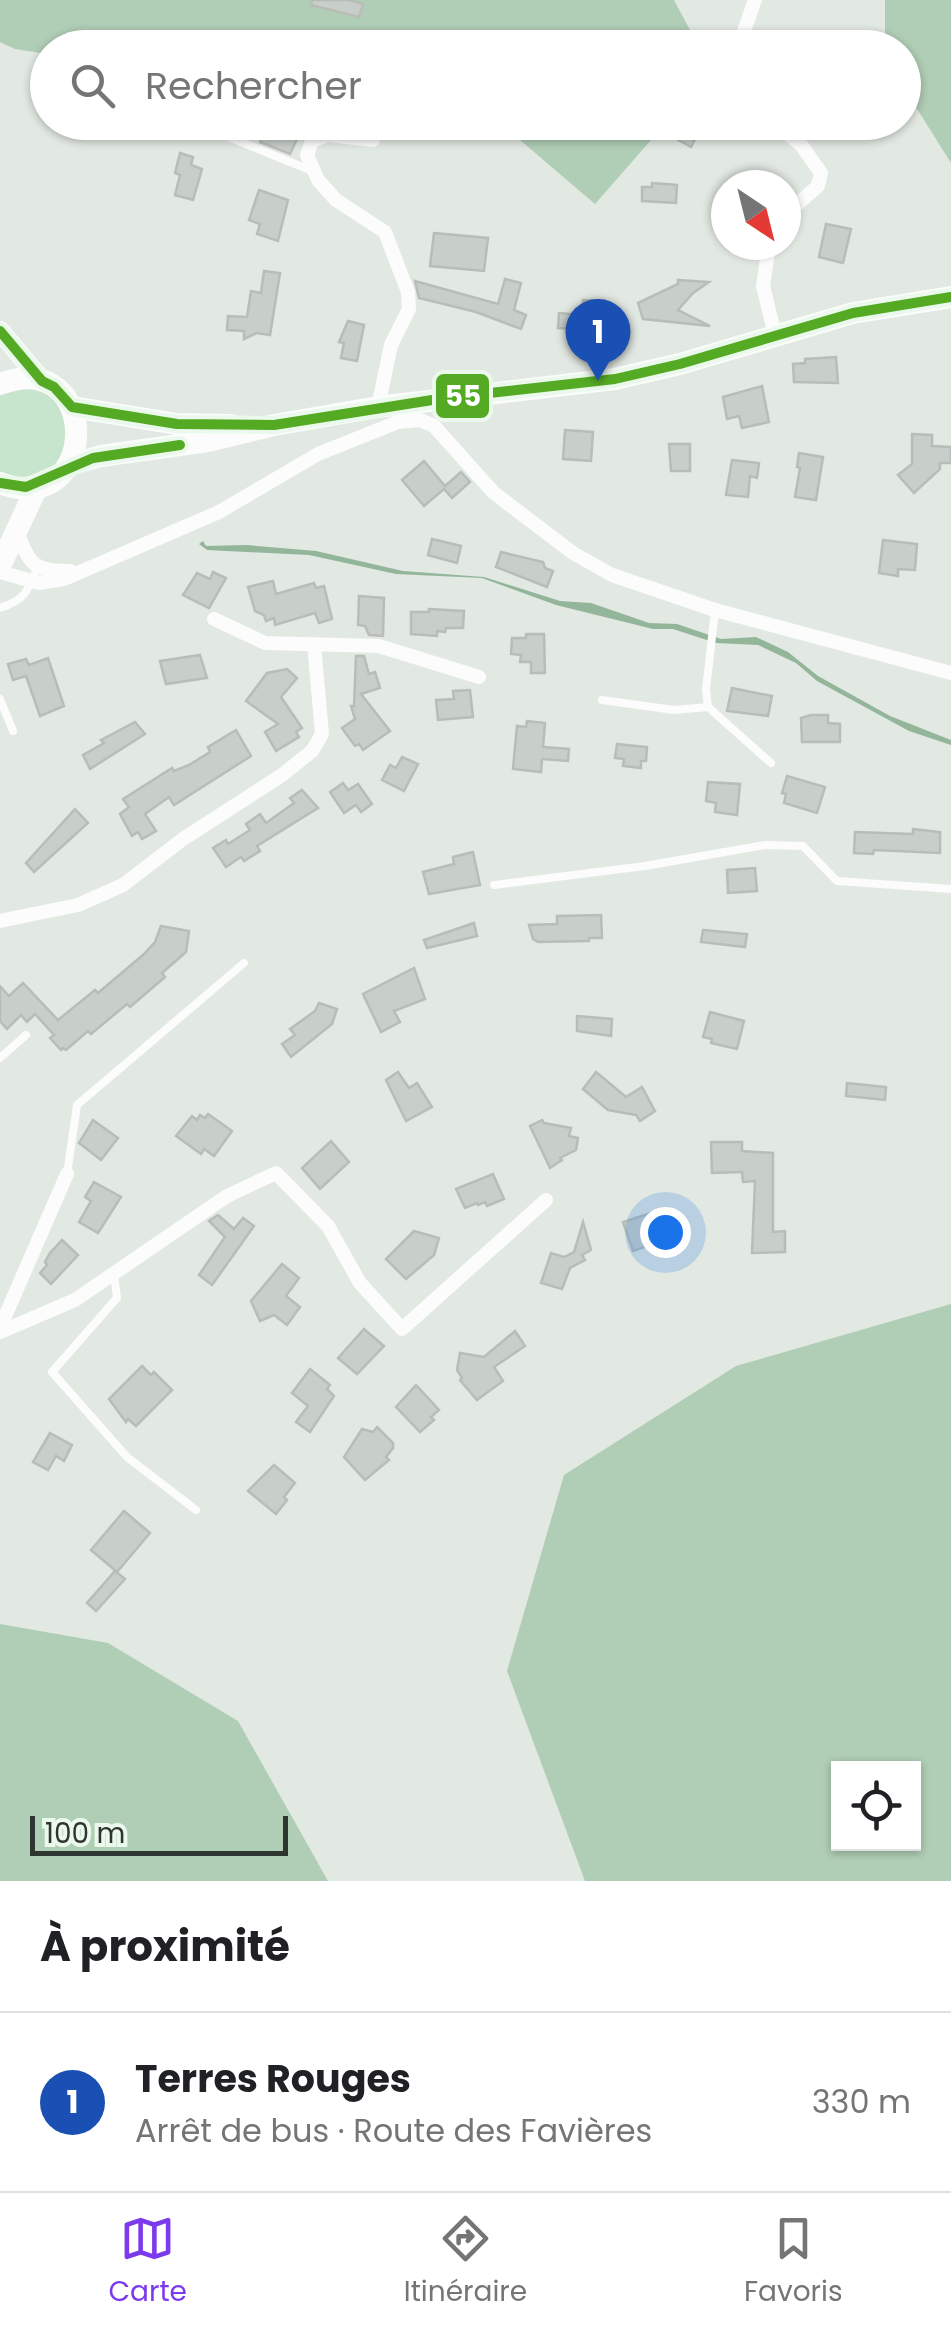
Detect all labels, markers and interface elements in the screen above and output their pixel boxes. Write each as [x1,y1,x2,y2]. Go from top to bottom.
search box [30,30,921,140]
icon: search [65,58,120,113]
text: Rechercher [145,59,362,112]
north arrow [711,170,801,260]
pin: 1 [566,298,630,381]
line badge: 55 [434,372,491,420]
text: 55 [445,377,481,416]
your location [640,1207,691,1258]
map controls [831,1761,921,1851]
button: locate [831,1761,921,1851]
scale bar [30,1811,288,1856]
text: 100 m [45,1814,125,1853]
text: À proximité [40,1917,290,1976]
text: Terres Rouges [135,2052,411,2105]
text: 1 [66,2079,79,2124]
text: 330 m [812,2079,911,2124]
text: Arrêt de bus · Route des Favières [135,2108,652,2153]
tab: Carte [108,2211,187,2313]
tab: Itinéraire [404,2211,527,2313]
tab: Favoris [744,2211,843,2313]

